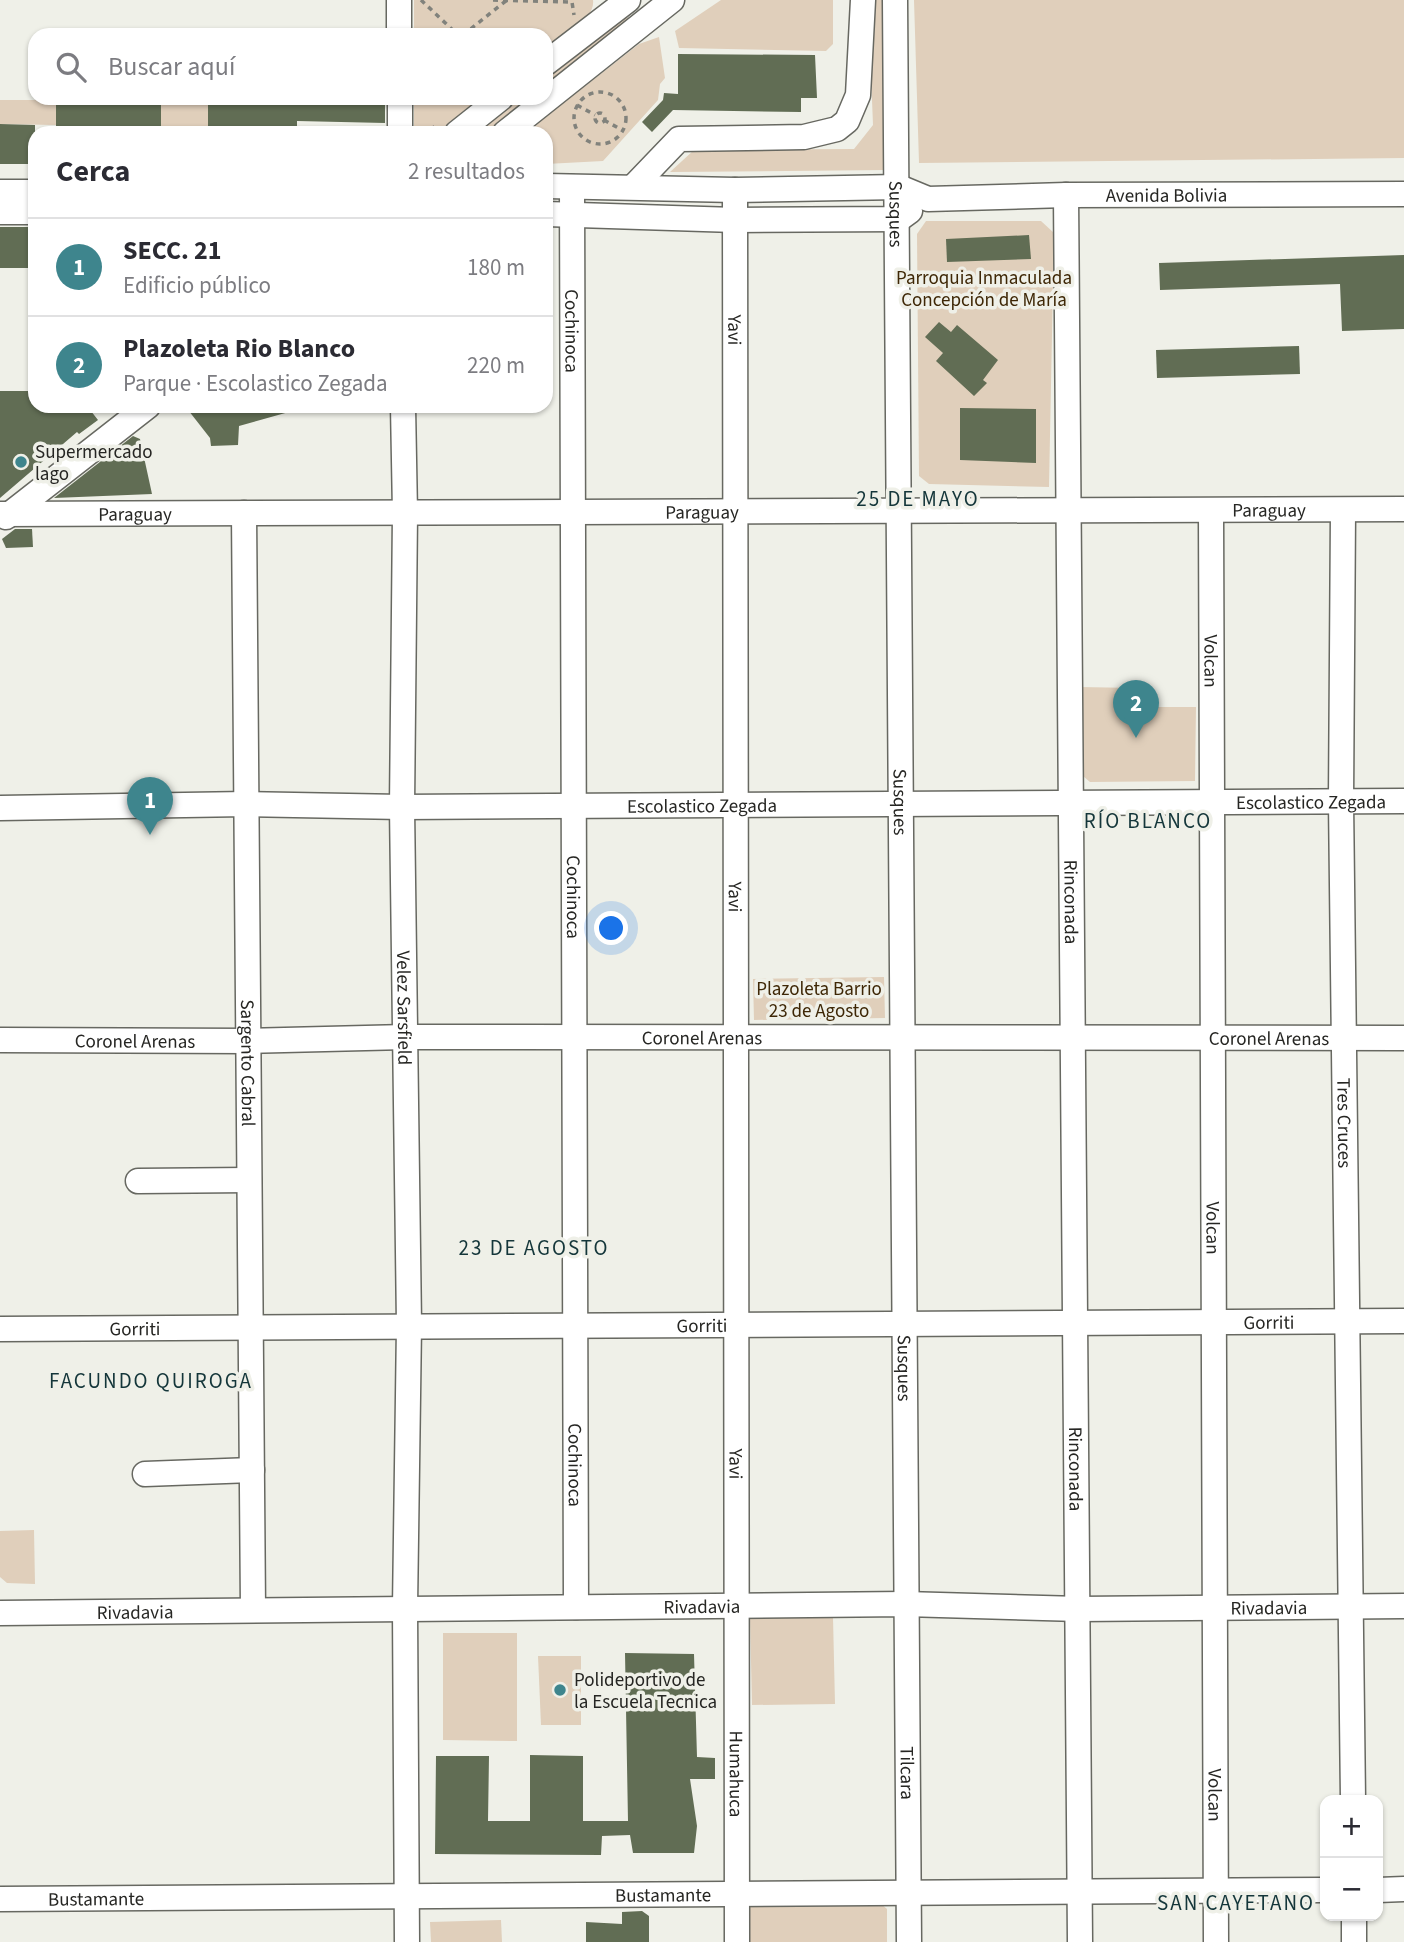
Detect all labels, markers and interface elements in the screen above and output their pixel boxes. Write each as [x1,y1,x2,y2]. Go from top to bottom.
search box [28,28,553,105]
icon: search [52,48,90,86]
text: Buscar aquí [108,48,235,85]
text: Cerca [56,150,130,193]
text: 2 resultados [408,155,525,188]
street label: Susques [881,181,909,248]
street label: Avenida Bolivia [1106,183,1227,210]
text: SECC. 21 [123,232,221,269]
text: 1 [73,251,85,284]
text: 180 m [467,251,525,284]
park label: Parroquia Inmaculada Concepción de María [896,265,1072,314]
text: Edificio público [123,269,271,302]
street label: Cochinoca [557,289,585,373]
street label: Yavi [720,314,747,345]
text: Plazoleta Rio Blanco [123,330,355,367]
text: 2 [73,349,85,382]
text: 220 m [467,349,525,382]
text: Parque · Escolastico Zegada [123,367,388,400]
place label: Supermercado lago [35,439,153,488]
marker: Supermercado lago [13,454,29,470]
district label: 25 DE MAYO [856,484,980,514]
street label: Paraguay [1232,497,1306,525]
street label: Paraguay [665,499,739,527]
street label: Paraguay [98,501,172,529]
street label: Volcan [1196,634,1224,688]
pin: 2 [1113,680,1159,738]
street label: Susques [886,769,913,836]
pin: 1 [127,777,173,835]
street label: Escolastico Zegada [1236,789,1386,817]
street label: Escolastico Zegada [627,793,777,821]
district label: RÍO BLANCO [1084,806,1212,836]
street label: Cochinoca [559,855,586,939]
street label: Rinconada [1056,860,1084,944]
street label: Yavi [721,881,748,912]
your location [594,911,628,945]
street label: Velez Sarsfield [389,951,417,1065]
park label: Plazoleta Barrio 23 de Agosto [756,976,882,1025]
street label: Sargento Cabral [233,999,261,1127]
street label: Coronel Arenas [642,1025,762,1052]
street label: Coronel Arenas [1209,1026,1329,1053]
street label: Coronel Arenas [75,1028,195,1056]
street label: Tres Cruces [1329,1078,1357,1168]
street label: Volcan [1198,1201,1226,1255]
district label: 23 DE AGOSTO [459,1233,609,1263]
street label: Gorriti [1243,1310,1295,1337]
street label: Gorriti [676,1313,728,1340]
street label: Gorriti [109,1316,161,1343]
street label: Susques [890,1334,917,1401]
district label: FACUNDO QUIROGA [49,1366,253,1396]
street label: Cochinoca [560,1423,588,1507]
street label: Rinconada [1061,1427,1089,1511]
street label: Yavi [721,1448,748,1479]
street label: Rivadavia [663,1594,741,1621]
street label: Rivadavia [1230,1595,1307,1623]
street label: Rivadavia [96,1599,174,1627]
place label: Polideportivo de la Escuela Tecnica [574,1667,717,1716]
marker: Polideportivo de la Escuela Tecnica [552,1682,568,1698]
street label: Humahuca [722,1731,749,1817]
street label: Tilcara [893,1746,920,1800]
street label: Volcan [1200,1768,1228,1822]
map controls [1320,1795,1383,1921]
button: + [1320,1795,1383,1858]
button: − [1320,1858,1383,1921]
street label: Bustamante [615,1882,711,1910]
street label: Bustamante [48,1886,144,1914]
district label: SAN CAYETANO [1157,1888,1315,1918]

